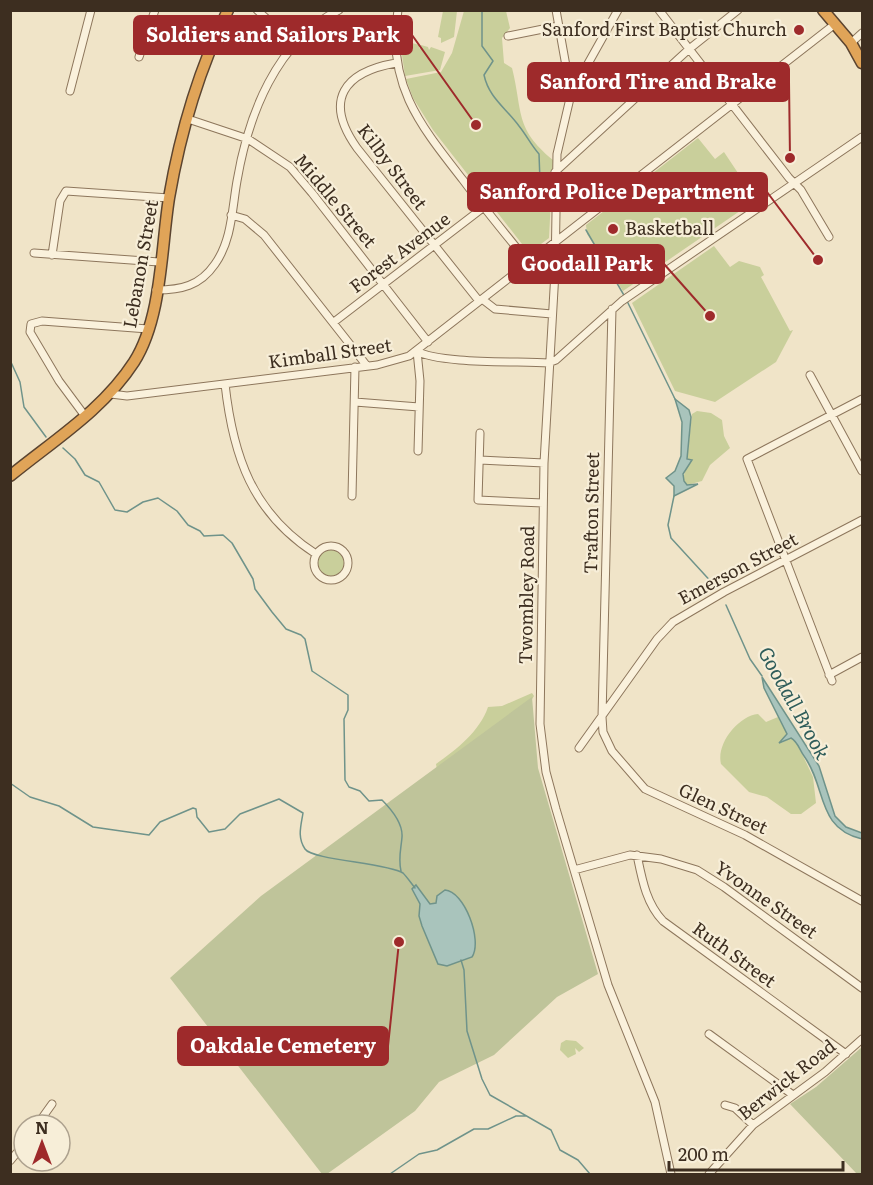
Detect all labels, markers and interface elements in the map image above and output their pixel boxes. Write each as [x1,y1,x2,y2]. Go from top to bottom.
place label: Sanford First Baptist Church [542,15,787,42]
callout: Soldiers and Sailors Park [134,16,412,54]
text: Soldiers and Sailors Park [146,18,400,48]
marker: Sanford First Baptist Church [792,23,806,37]
callout: Sanford Tire and Brake [528,63,789,101]
text: Sanford Tire and Brake [540,65,776,95]
street label: Kilby Street [352,117,435,215]
street label: Middle Street [289,147,384,254]
callout: Sanford Police Department [468,173,767,211]
text: Sanford Police Department [479,175,755,205]
street label: Lebanon Street [115,197,164,330]
street label: Forest Avenue [343,205,455,299]
place label: Basketball [625,214,714,241]
marker: Basketball [606,222,620,236]
callout: Goodall Park [509,245,664,283]
text: Goodall Park [521,247,653,277]
street label: Kimball Street [266,330,394,375]
street label: Trafton Street [576,451,605,574]
street label: Emerson Street [673,524,803,611]
street label: Twombley Road [511,525,540,665]
water label: Goodall Brook [752,640,839,764]
street label: Glen Street [675,775,773,840]
street label: Yvonne Street [710,853,824,945]
street label: Ruth Street [688,914,783,994]
callout: Oakdale Cemetery [178,1027,388,1065]
text: Oakdale Cemetery [190,1029,377,1059]
street label: Berwick Road [731,1032,841,1126]
north arrow [12,1113,72,1173]
text: N [35,1115,49,1139]
scale bar [669,1134,843,1172]
text: 200 m [678,1140,729,1167]

